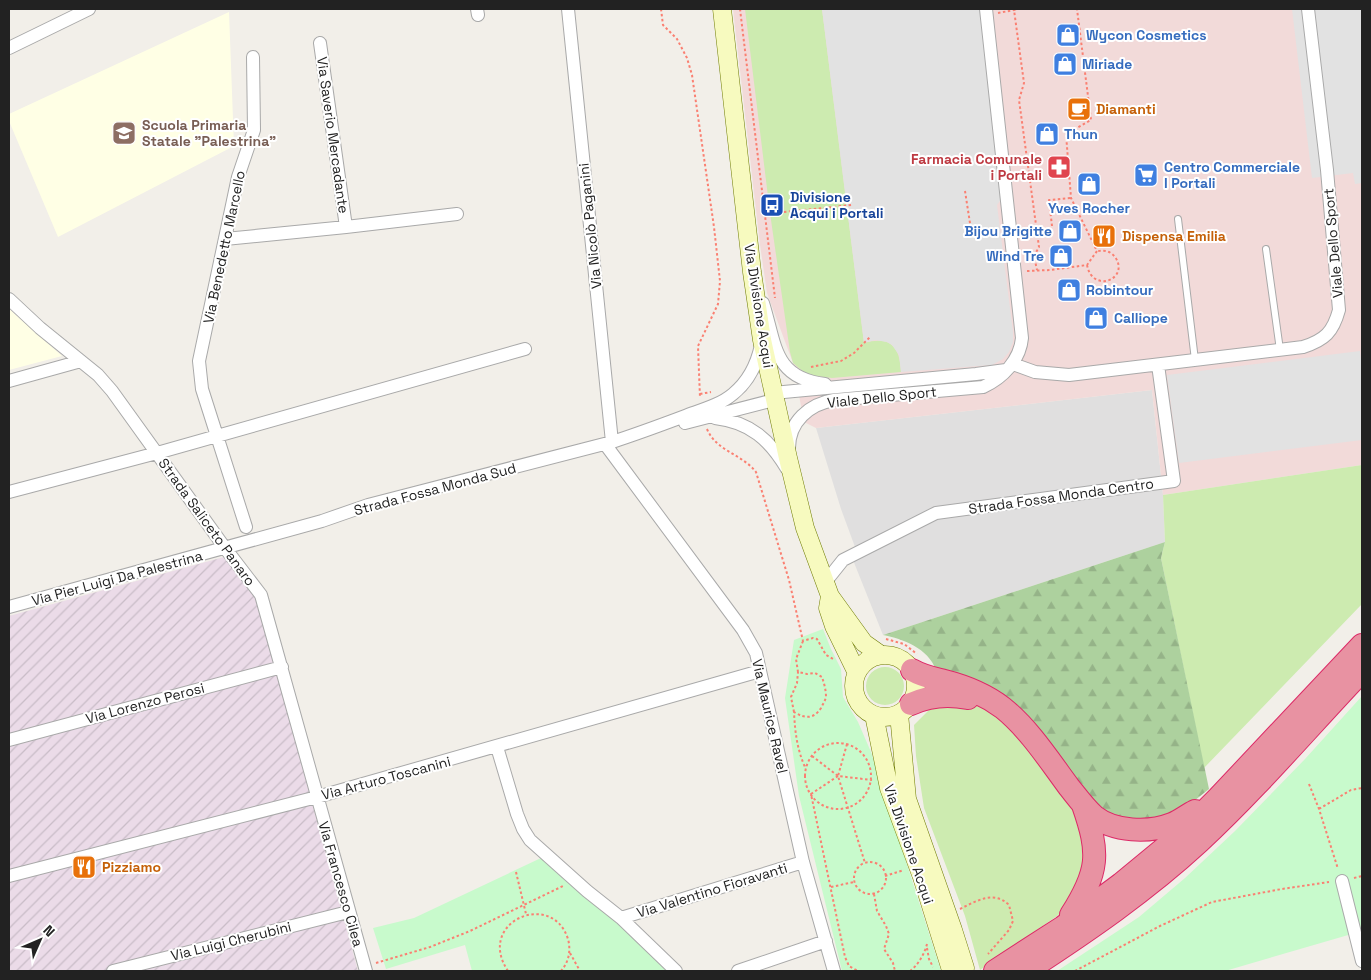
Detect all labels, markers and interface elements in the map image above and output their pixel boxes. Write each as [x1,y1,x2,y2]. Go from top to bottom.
shop icon: Wycon Cosmetics [1055,22,1081,48]
place label: Wycon Cosmetics [1086,26,1207,44]
shop icon: Miriade [1052,51,1078,77]
street label: Via Saverio Mercadante [313,55,353,215]
place label: Miriade [1082,55,1132,73]
cafe icon: Diamanti [1066,96,1092,122]
place label: Diamanti [1096,100,1156,118]
place label: Scuola Primaria Statale "Palestrina" [142,116,276,150]
school or university icon: Scuola Primaria Statale "Palestrina" [111,120,137,146]
shop icon: Thun [1034,121,1060,147]
place label: Thun [1064,125,1098,143]
place label: Farmacia Comunale i Portali [911,150,1042,184]
pharmacy icon: Farmacia Comunale i Portali [1046,154,1072,180]
place label: Centro Commerciale I Portali [1164,158,1300,192]
street label: Via Nicolò Paganini [574,162,606,290]
supermarket icon: Centro Commerciale I Portali [1133,162,1159,188]
street label: Via Benedetto Marcello [199,169,249,325]
shop icon: Yves Rocher [1076,171,1102,197]
street label: Viale Dello Sport [1319,187,1347,299]
place label: Divisione Acqui i Portali [790,188,884,222]
bus stop icon: Divisione Acqui i Portali [759,192,785,218]
place label: Yves Rocher [1048,199,1131,217]
shop icon: Bijou Brigitte [1057,218,1083,244]
place label: Bijou Brigitte [964,222,1052,240]
restaurant icon: Dispensa Emilia [1091,223,1117,249]
place label: Dispensa Emilia [1122,227,1226,245]
street label: Via Divisione Acqui [740,243,778,369]
shop icon: Wind Tre [1048,243,1074,269]
place label: Wind Tre [986,247,1044,265]
shop icon: Robintour [1056,277,1082,303]
place label: Robintour [1086,281,1154,299]
shop icon: Calliope [1083,305,1109,331]
place label: Calliope [1114,309,1168,327]
street label: Viale Dello Sport [826,382,938,412]
street label: Strada Saliceto Panaro [155,455,259,589]
street label: Strada Fossa Monda Sud [352,459,518,519]
street label: Strada Fossa Monda Centro [967,474,1155,518]
street label: Via Pier Luigi Da Palestrina [30,546,204,610]
street label: Via Maurice Ravel [748,657,792,775]
street label: Via Lorenzo Perosi [84,679,206,727]
street label: Via Arturo Toscanini [319,752,453,804]
street label: Via Divisione Acqui [880,782,938,906]
street label: Via Francesco Cilea [314,819,368,949]
restaurant icon: Pizziamo [71,854,97,880]
place label: Pizziamo [102,858,161,876]
street label: Via Valentino Fioravanti [635,859,789,921]
north arrow [15,915,65,965]
street label: Via Luigi Cherubini [169,917,293,965]
text: N [40,921,59,940]

